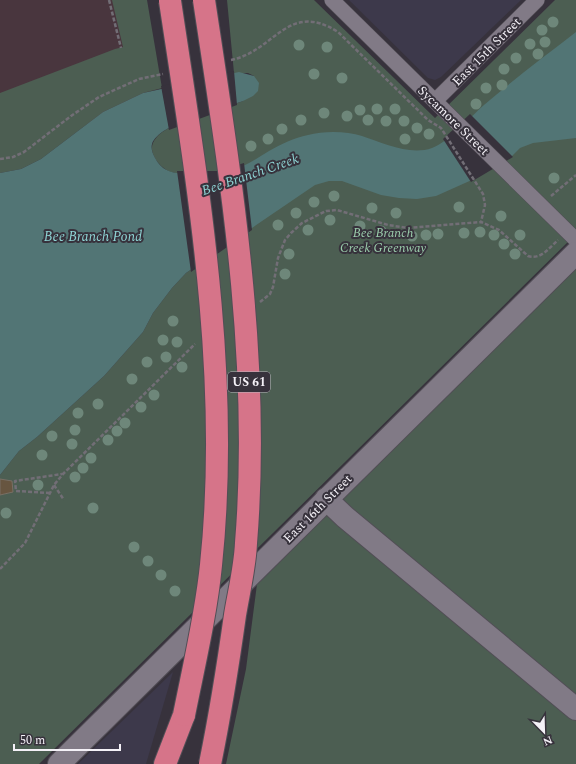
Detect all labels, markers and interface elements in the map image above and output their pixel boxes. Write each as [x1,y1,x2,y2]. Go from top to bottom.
street label: East 15th Street [448,12,526,91]
street label: Sycamore Street [413,81,494,160]
water label: Bee Branch Creek [199,148,302,201]
park label: Bee Branch Creek Greenway [340,223,426,258]
water label: Bee Branch Pond [44,226,142,247]
road number: US 61 [228,372,270,392]
street label: East 16th Street [279,469,357,548]
north arrow [524,712,564,752]
scale bar [14,726,120,752]
text: 50 m [20,731,45,750]
text: N [540,731,555,750]

